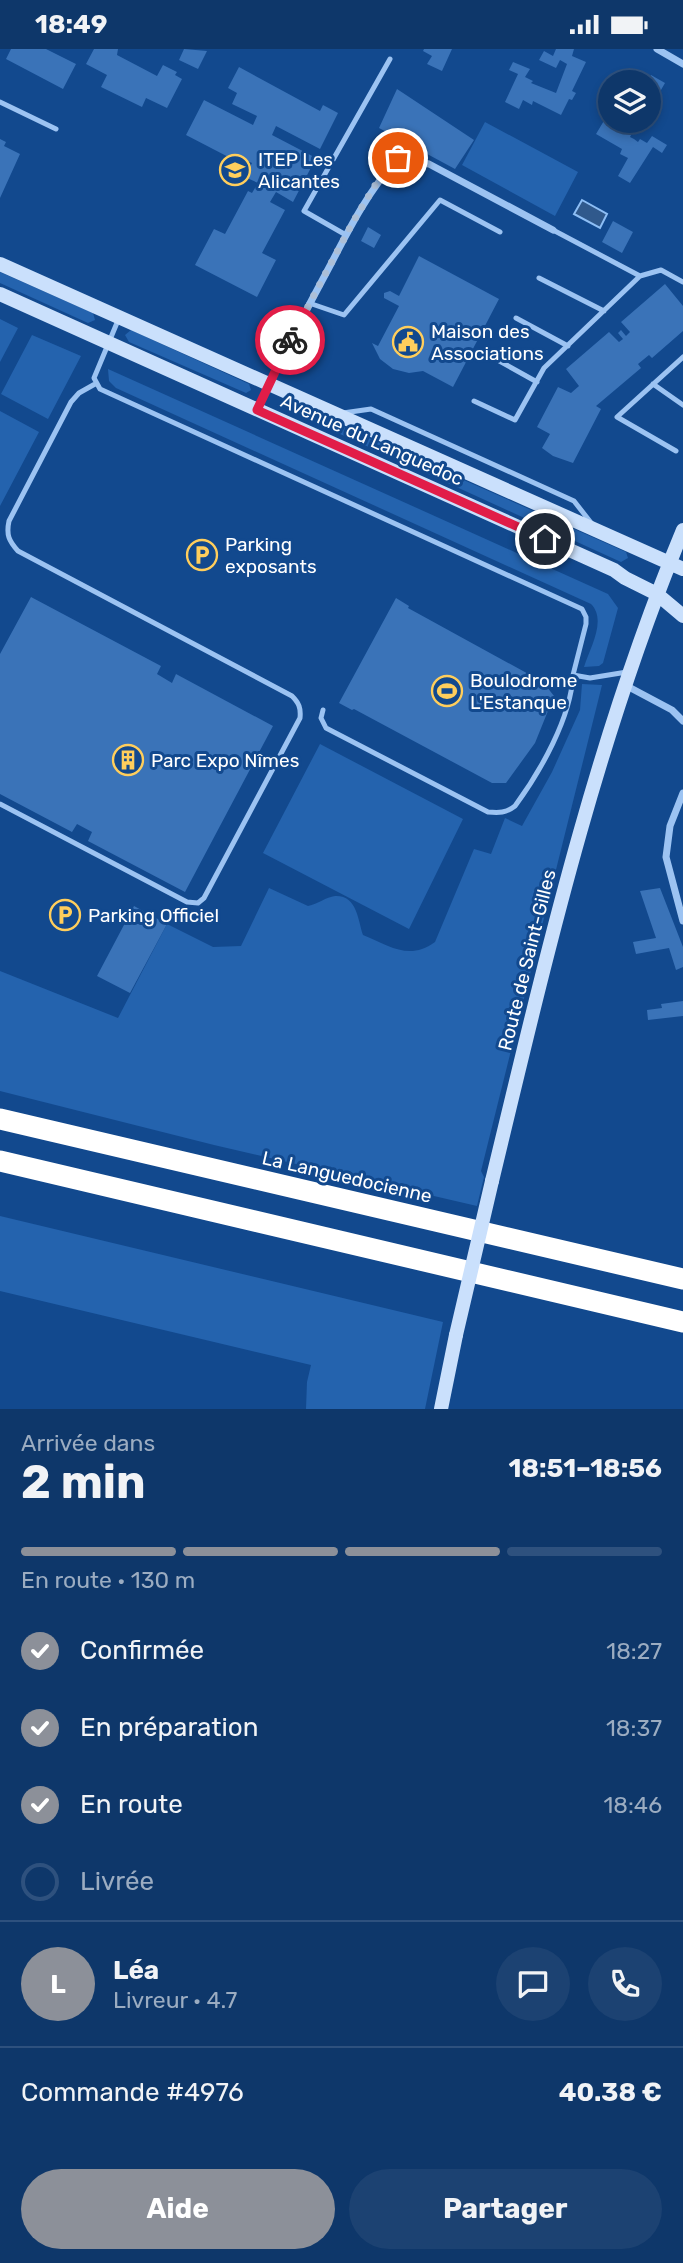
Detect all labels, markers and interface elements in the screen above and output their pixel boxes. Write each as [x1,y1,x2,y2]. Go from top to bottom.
text: 18:49 [35,9,107,40]
map controls [598,70,661,133]
button: layers [598,70,661,133]
pin [368,128,428,188]
icon: bag [379,139,417,177]
place label: ITEP Les Alicantes [258,148,340,193]
school or university icon: ITEP Les Alicantes [218,153,252,187]
courier [255,305,325,375]
place label: Maison des Associations [431,320,544,365]
icon: bike [271,321,309,359]
public building icon: Maison des Associations [391,325,425,359]
street label: Avenue du Languedoc [277,389,467,491]
pin [515,509,575,569]
icon: home [526,520,564,558]
place label: Parking exposants [225,533,317,578]
parking icon: Parking exposants [185,538,219,572]
place label: Boulodrome L'Estanque [470,669,577,714]
sports icon: Boulodrome L'Estanque [430,674,464,708]
building icon: Parc Expo Nîmes [111,743,145,777]
place label: Parc Expo Nîmes [151,749,299,772]
street label: Route de Saint-Gilles [493,867,561,1053]
parking icon: Parking Officiel [48,898,82,932]
place label: Parking Officiel [88,904,219,927]
street label: La Languedocienne [260,1146,434,1208]
text: Arrivée dans [21,1429,155,1457]
text: 18:51–18:56 [508,1453,662,1484]
text: 2 min [21,1455,146,1510]
text: En route · 130 m [21,1566,195,1594]
icon: check [21,1632,59,1670]
text: Confirmée [80,1635,204,1666]
text: 18:27 [606,1637,662,1665]
icon: check [21,1709,59,1747]
text: En préparation [80,1712,258,1743]
text: 18:37 [606,1714,662,1742]
icon: check [21,1786,59,1824]
text: En route [80,1789,183,1820]
text: 18:46 [603,1791,662,1819]
text: Livrée [80,1866,154,1897]
button: chat [496,1947,570,2021]
button: phone [588,1947,662,2021]
text: Léa [113,1955,159,1986]
text: L [50,1969,66,2000]
text: Livreur · 4.7 [113,1986,237,2014]
text: Commande #4976 [21,2077,244,2108]
text: 40.38 € [559,2077,662,2108]
button: Aide [21,2169,335,2249]
button: Partager [349,2169,662,2249]

